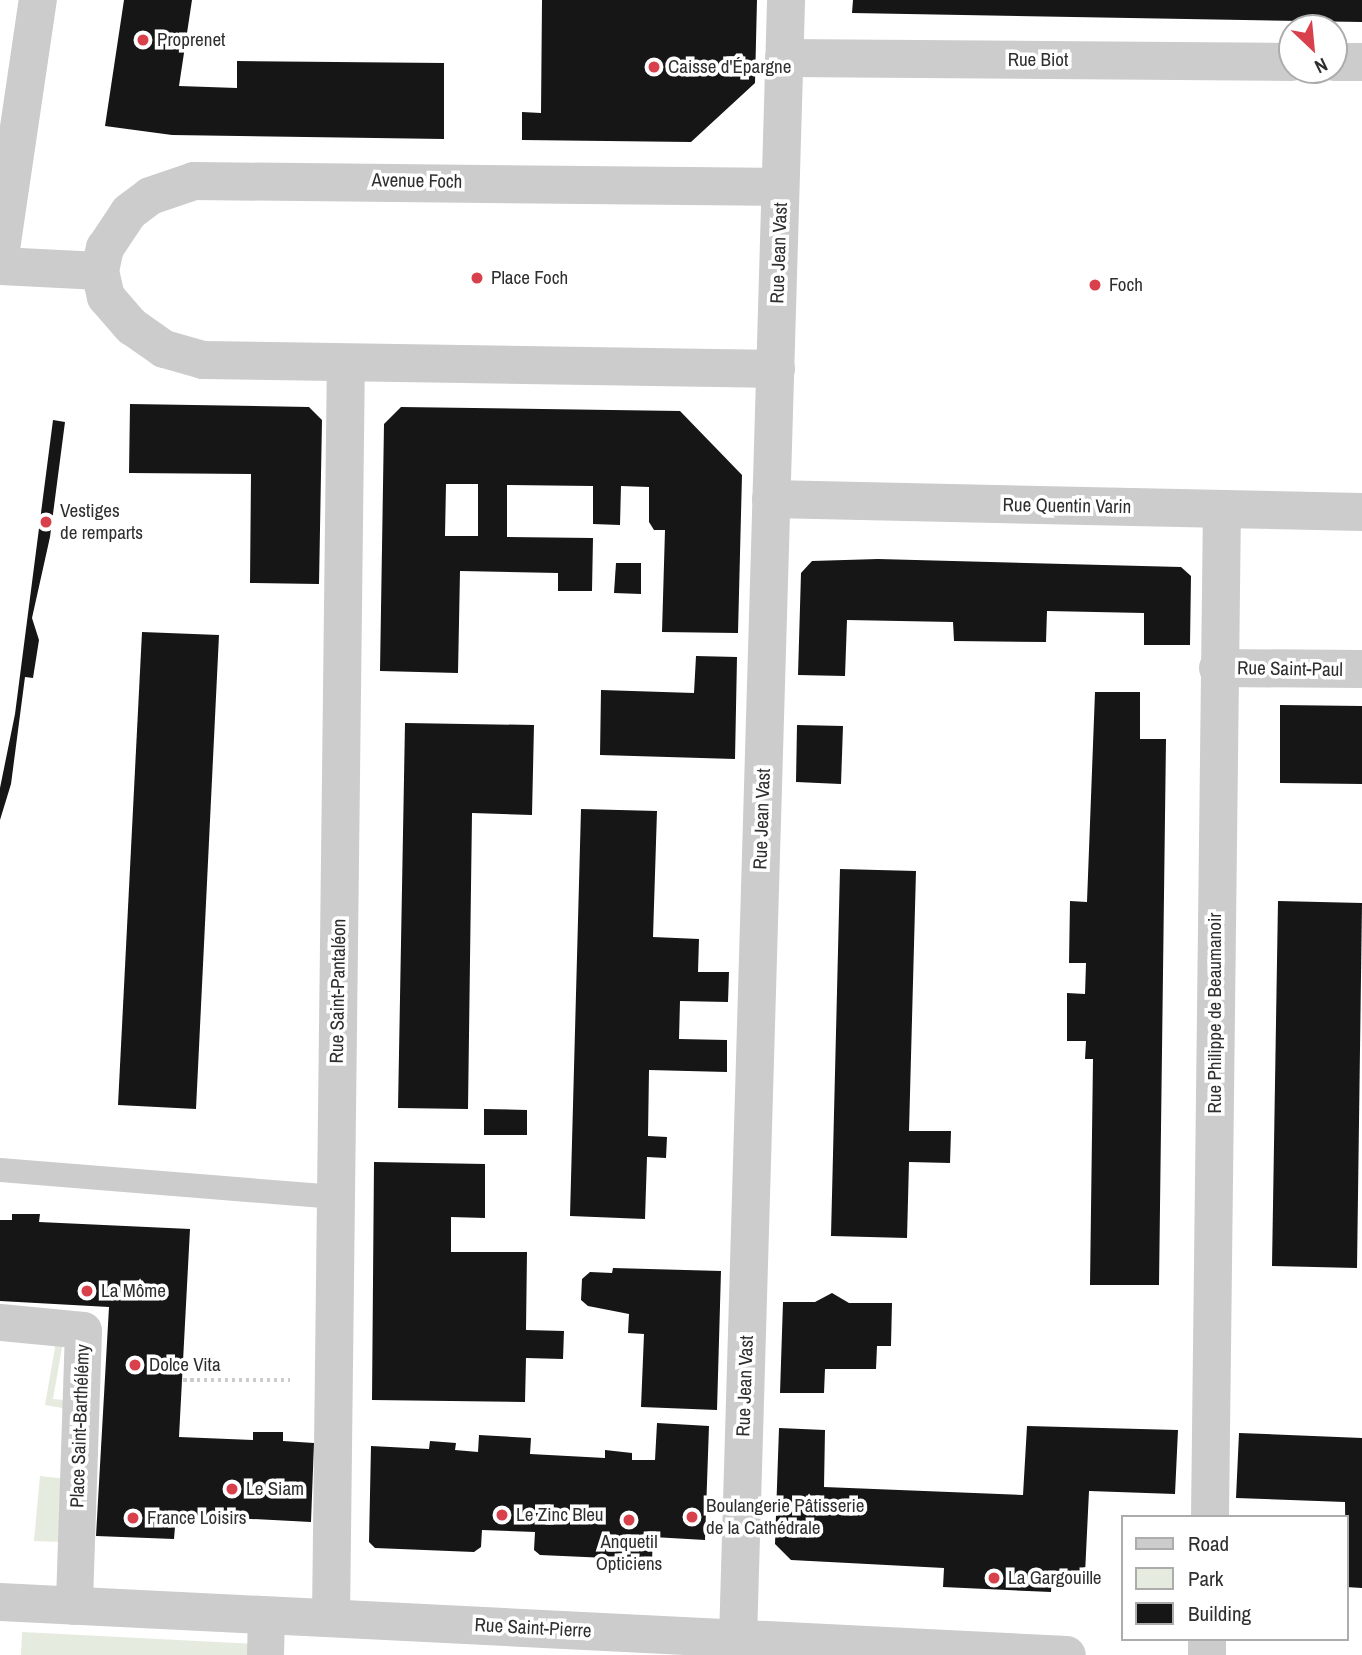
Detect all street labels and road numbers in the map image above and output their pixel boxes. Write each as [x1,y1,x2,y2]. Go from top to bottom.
street label: Rue Biot [1008,49,1068,71]
street label: Avenue Foch [371,169,463,193]
street label: Rue Jean Vast [766,202,792,304]
street label: Rue Quentin Varin [1002,493,1132,519]
street label: Rue Saint-Paul [1237,657,1343,681]
street label: Rue Jean Vast [749,768,775,870]
street label: Rue Philippe de Beaumanoir [1204,913,1226,1113]
street label: Rue Saint-Pantaléon [325,918,351,1064]
street label: Rue Jean Vast [732,1335,758,1437]
street label: Place Saint-Barthélémy [66,1344,94,1508]
street label: Rue Saint-Pierre [474,1614,592,1642]

